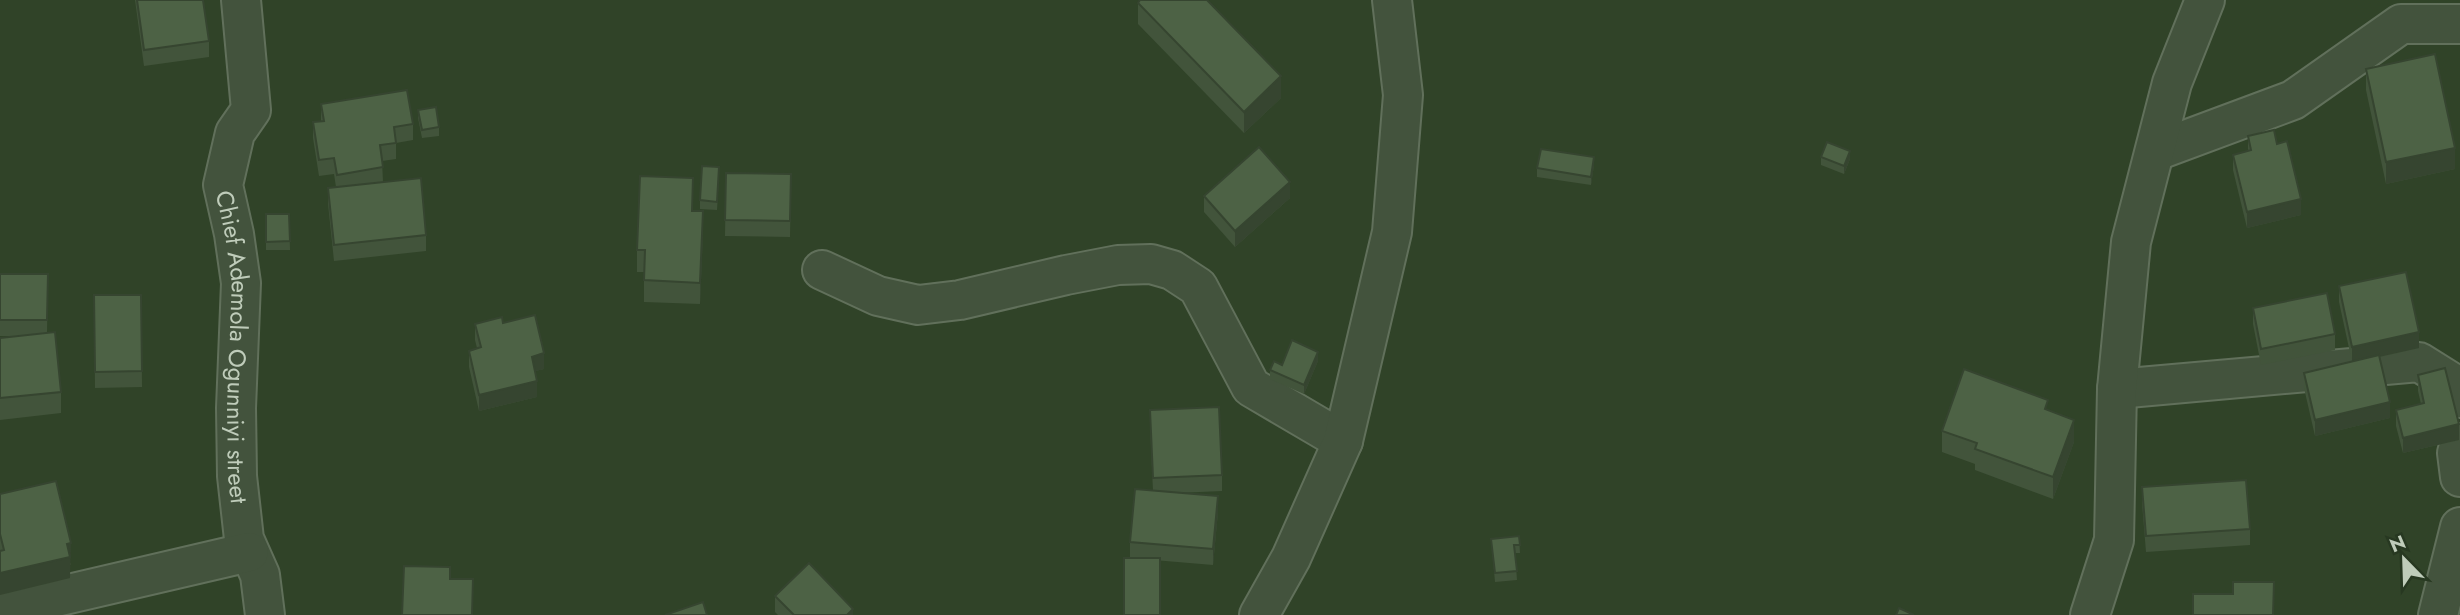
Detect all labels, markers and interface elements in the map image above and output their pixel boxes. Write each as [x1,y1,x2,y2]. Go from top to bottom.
street label: Chief Ademola Ogunniyi street [207,187,259,506]
north arrow [2369,524,2439,594]
text: N [2385,528,2410,559]

